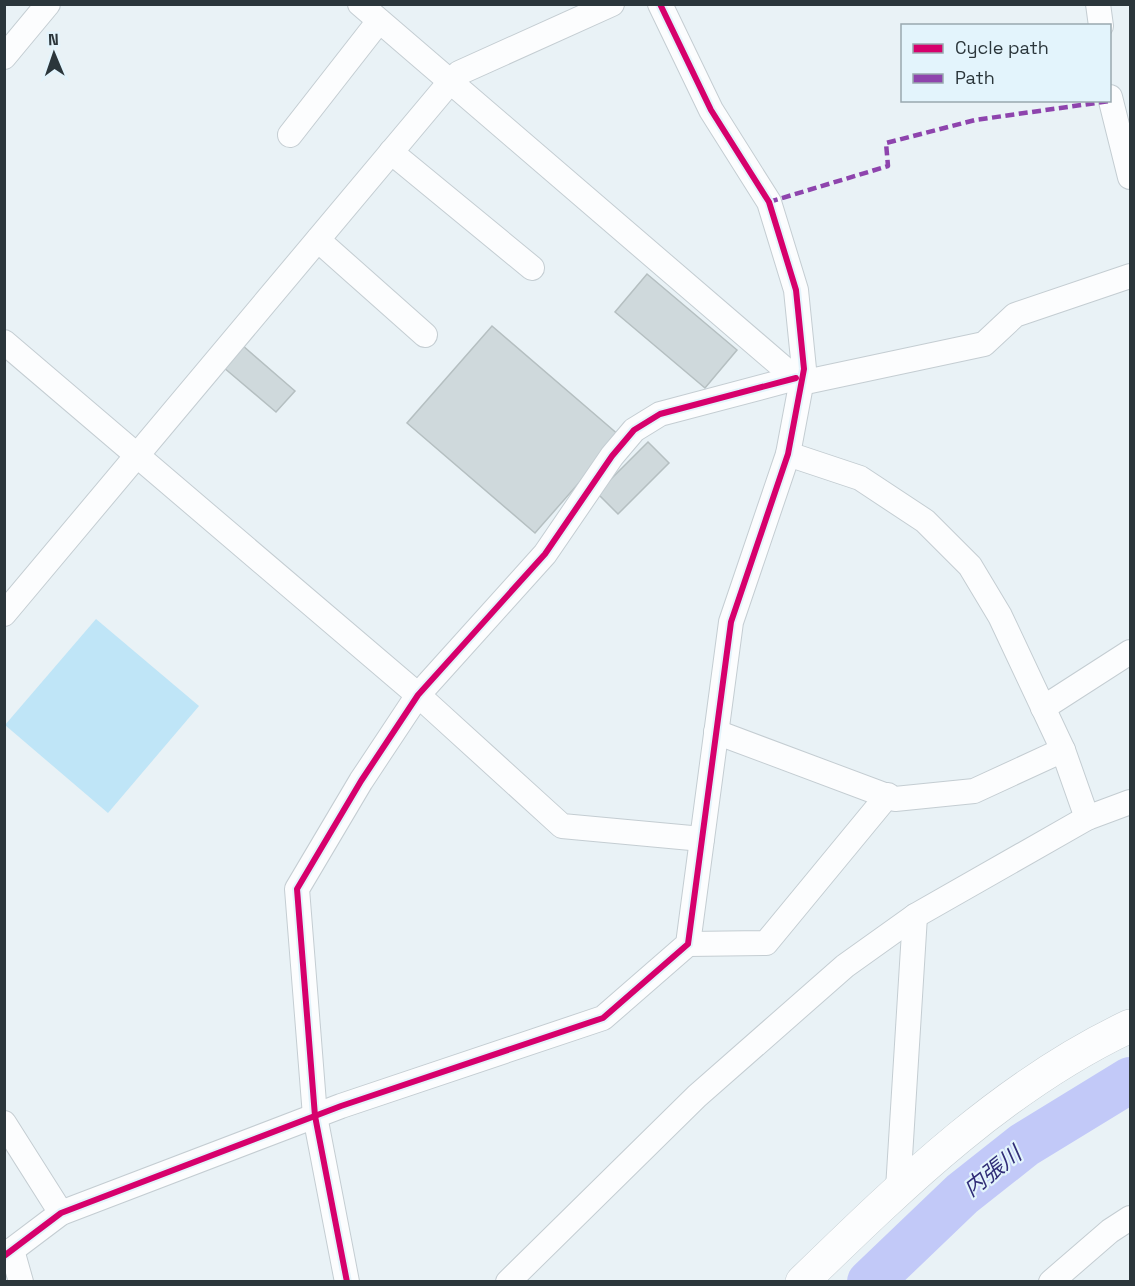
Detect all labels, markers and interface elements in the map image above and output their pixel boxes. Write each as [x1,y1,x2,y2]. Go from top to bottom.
north arrow [24,24,84,84]
legend [901,24,1111,102]
text: N [48,29,59,50]
text: Cycle path [955,36,1049,59]
text: Path [955,66,995,89]
water label: 内張川 [957,1138,1028,1202]

